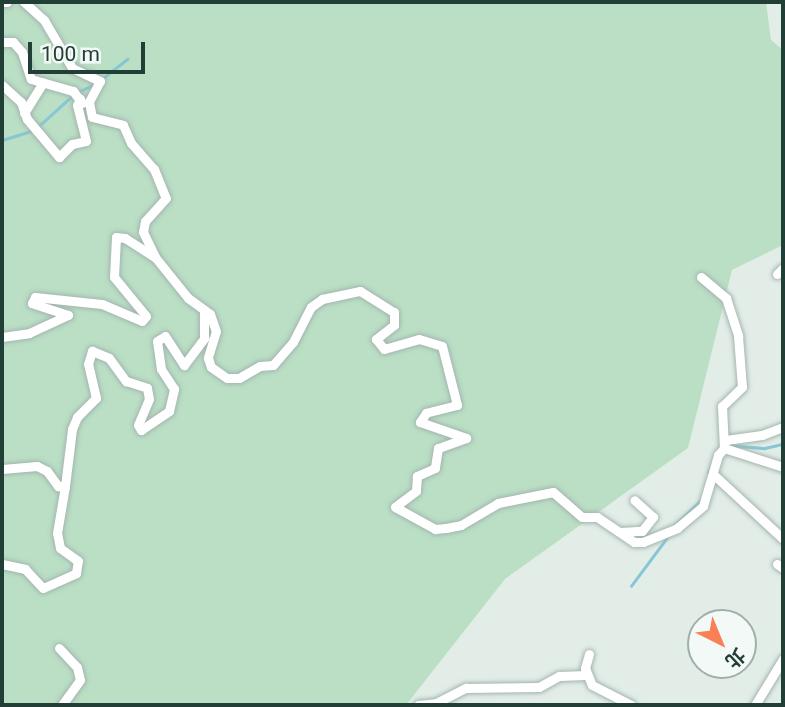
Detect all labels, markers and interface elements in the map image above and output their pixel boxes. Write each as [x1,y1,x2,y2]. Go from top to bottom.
scale bar [32,28,149,72]
text: 100 m [41,42,100,66]
north arrow [687,609,757,679]
text: 北 [721,643,750,673]

